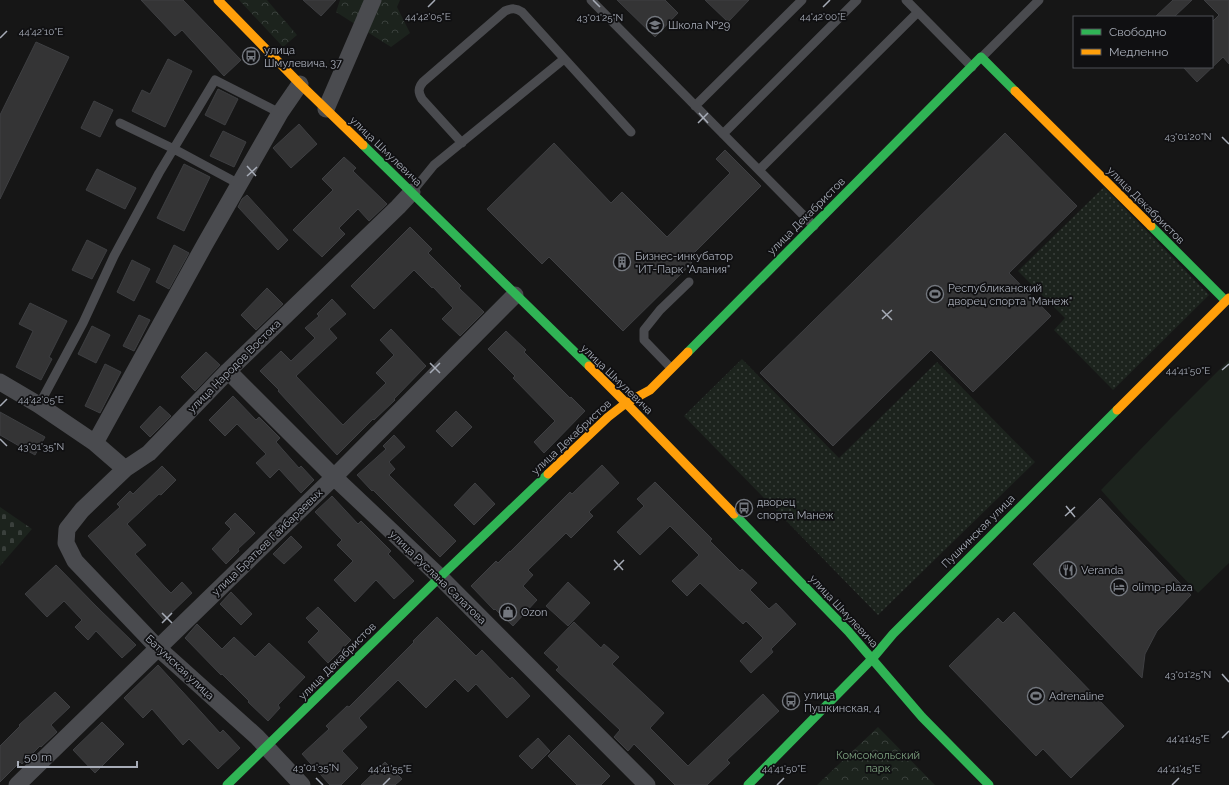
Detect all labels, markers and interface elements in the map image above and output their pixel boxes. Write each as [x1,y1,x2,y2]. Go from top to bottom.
text: 44°42'05"E [405,11,451,22]
text: 44°42'00"E [800,11,846,22]
text: 43°01'25"N [577,12,623,23]
school or university icon: Школа №29 [645,15,665,35]
legend [1073,16,1213,68]
place label: Школа №29 [668,19,730,32]
text: Свободно [1109,25,1166,39]
text: 44°42'10"E [19,26,63,37]
place label: улица Шмулевича, 37 [264,44,342,70]
text: Медленно [1109,45,1168,59]
bus stop icon: улица Шмулевича, 37 [241,46,261,66]
street label: улица Шмулевича [347,114,424,189]
text: 43°01'20"N [1164,131,1212,142]
street label: улица Декабристов [1104,164,1187,247]
street label: улица Декабристов [765,175,848,258]
place label: Бизнес-инкубатор "ИТ-Парк "Алания" [635,250,733,276]
building icon: Бизнес-инкубатор "ИТ-Парк "Алания" [612,252,632,272]
place label: Республиканский дворец спорта "Манеж" [948,282,1072,308]
sports icon: Республиканский дворец спорта "Манеж" [925,284,945,304]
street label: улица Народов Востока [185,317,284,416]
street label: улица Шмулевича [578,342,655,417]
text: 44°41'50"E [1166,365,1210,376]
text: 44°42'05"E [18,394,64,405]
street label: улица Декабристов [529,397,614,478]
text: 43°01'35"N [18,441,64,452]
street label: улица Братьев Гайбараевых [209,486,326,599]
street label: Пушкинская улица [939,492,1018,571]
place label: дворец спорта Манеж [757,496,834,522]
bus stop icon: дворец спорта Манеж [734,498,754,518]
street label: улица Руслана Салатова [387,528,489,627]
restaurant icon: Veranda [1058,560,1078,580]
place label: Veranda [1081,564,1123,577]
street label: улица Шмулевича [807,572,881,650]
hotel icon: olimp-plaza [1109,577,1129,597]
place label: olimp-plaza [1132,581,1193,594]
shop icon: Ozon [498,602,518,622]
place label: Ozon [521,606,548,619]
street label: улица Декабристов [296,620,379,703]
street label: Батумская улица [143,632,217,702]
text: 43°01'25"N [1165,669,1211,680]
sports icon: Adrenaline [1026,686,1046,706]
place label: улица Пушкинская, 4 [804,689,880,715]
place label: Adrenaline [1049,690,1104,703]
bus stop icon: улица Пушкинская, 4 [781,691,801,711]
text: 44°41'45"E [1166,733,1210,744]
scale bar [18,743,137,769]
park label: Комсомольский парк [836,749,920,775]
text: 50 m [24,750,52,764]
text: 43°01'35"N [293,762,339,773]
text: 44°41'55"E [368,763,412,774]
text: 44°41'50"E [762,763,806,774]
text: 44°41'45"E [1157,763,1201,774]

